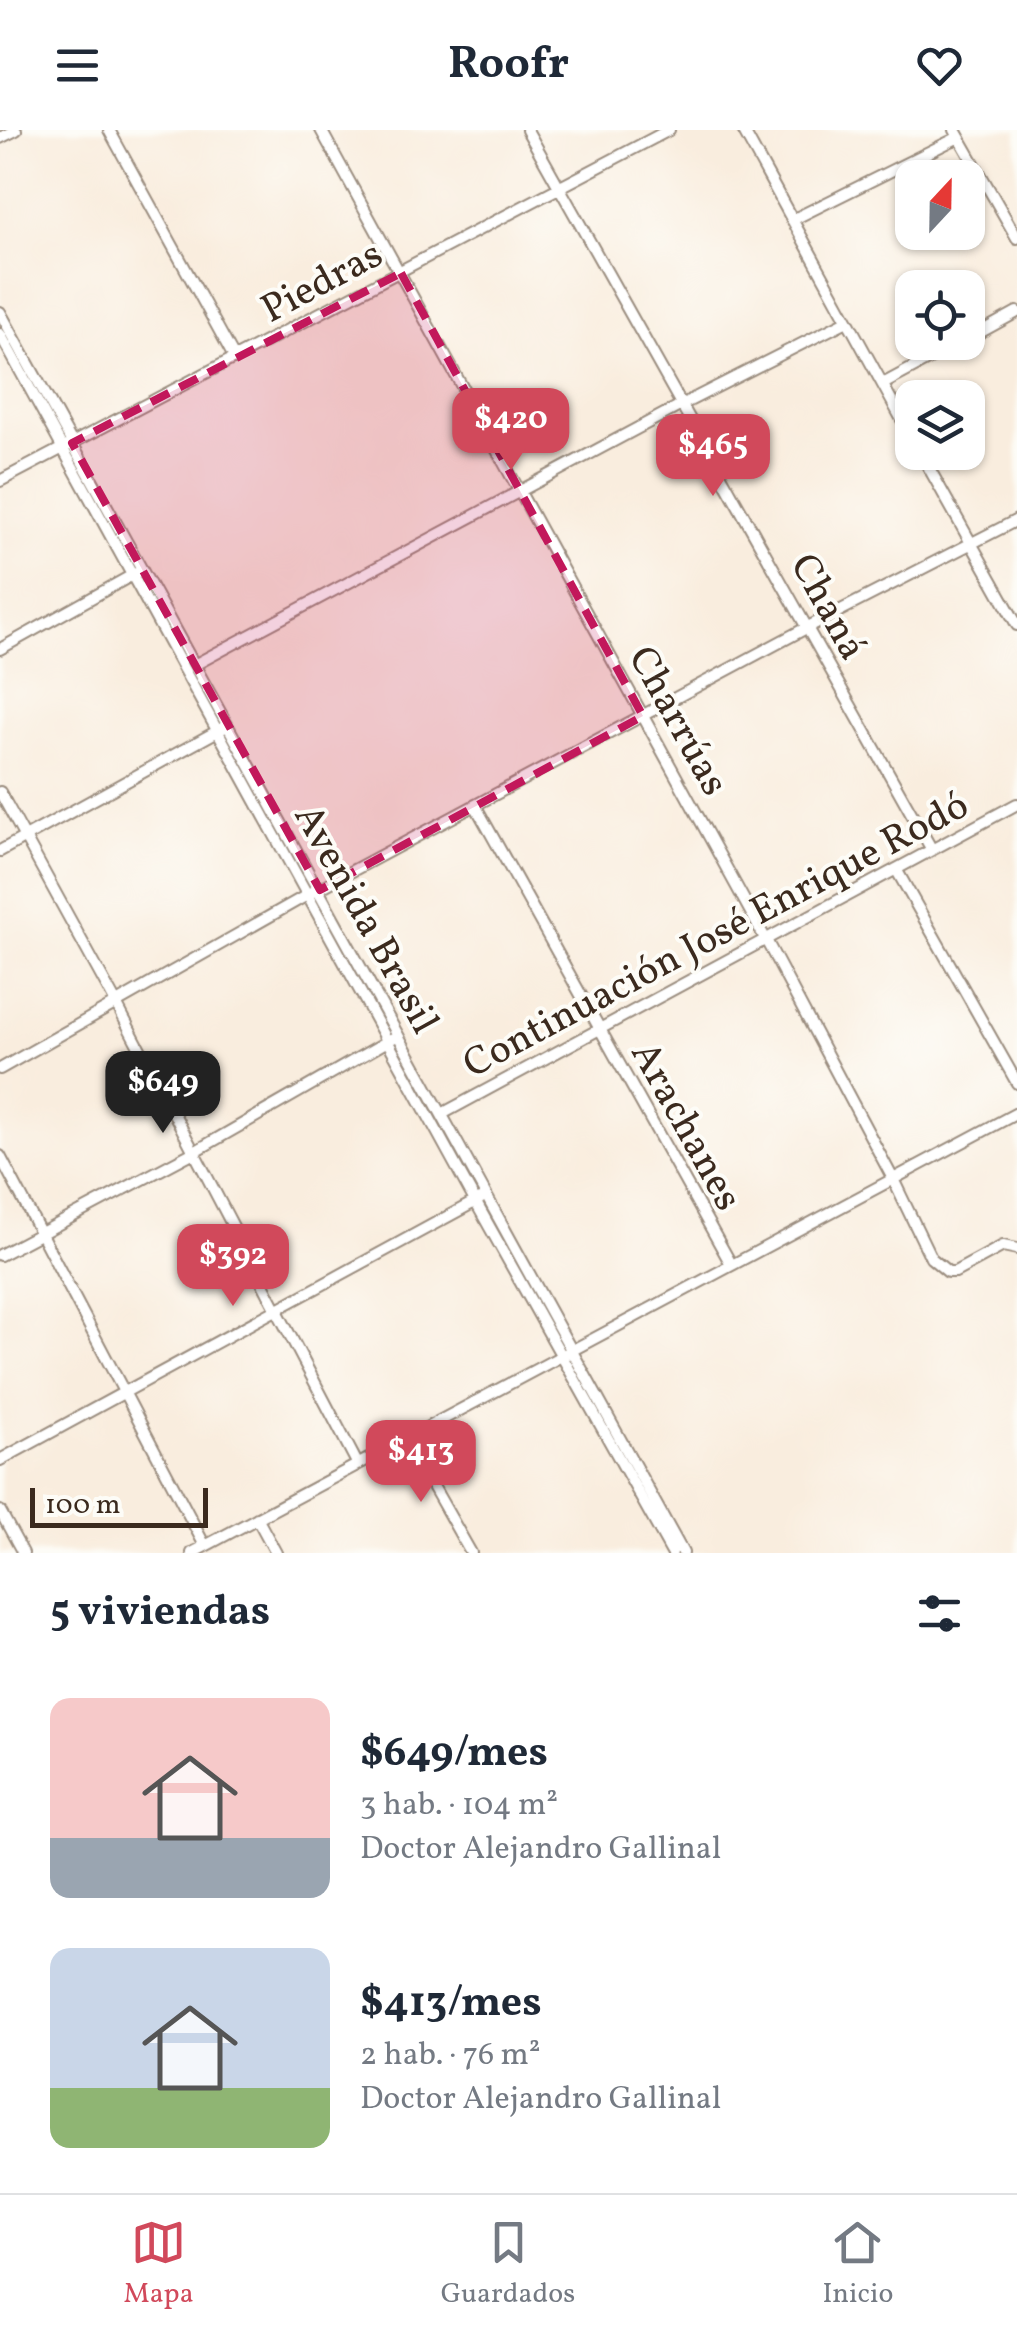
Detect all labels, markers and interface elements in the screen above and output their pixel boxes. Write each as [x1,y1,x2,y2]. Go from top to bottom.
text: Roofr [448,34,569,97]
icon: menu [50,38,105,93]
icon: heart [912,38,967,93]
north arrow [895,160,985,250]
map controls [895,160,985,470]
street label: Piedras [252,228,394,339]
button: locate [895,270,985,360]
button: layers [895,380,985,470]
pin: $420 [452,388,570,473]
text: $420 [474,398,548,442]
pin: $465 [654,414,772,499]
text: $465 [678,424,748,468]
street label: Chaná [774,545,879,671]
street label: Charrúas [613,637,741,807]
street label: Continuación José Enrique Rodó [454,779,979,1094]
street label: Avenida Brasil [278,795,451,1045]
street label: Arachanes [615,1032,754,1222]
pin: $649 [104,1051,222,1136]
text: $649 [127,1061,199,1105]
pin: $392 [174,1224,292,1309]
text: $392 [199,1234,267,1278]
pin: $413 [362,1420,480,1505]
text: $413 [388,1430,454,1474]
scale bar [30,1483,208,1528]
text: 100 m [45,1486,120,1525]
text: 5 viviendas [50,1584,270,1643]
icon: filters [912,1586,967,1641]
text: $649/mes [360,1725,548,1784]
icon: home [130,1738,250,1858]
text: 3 hab. · 104 m² [360,1784,558,1828]
text: Doctor Alejandro Gallinal [360,1828,721,1872]
text: $413/mes [360,1975,542,2034]
icon: home [130,1988,250,2108]
text: 2 hab. · 76 m² [360,2034,541,2078]
text: Doctor Alejandro Gallinal [360,2078,721,2122]
tab: Mapa [124,2215,194,2314]
tab: Guardados [441,2215,575,2314]
tab: Inicio [822,2215,893,2314]

